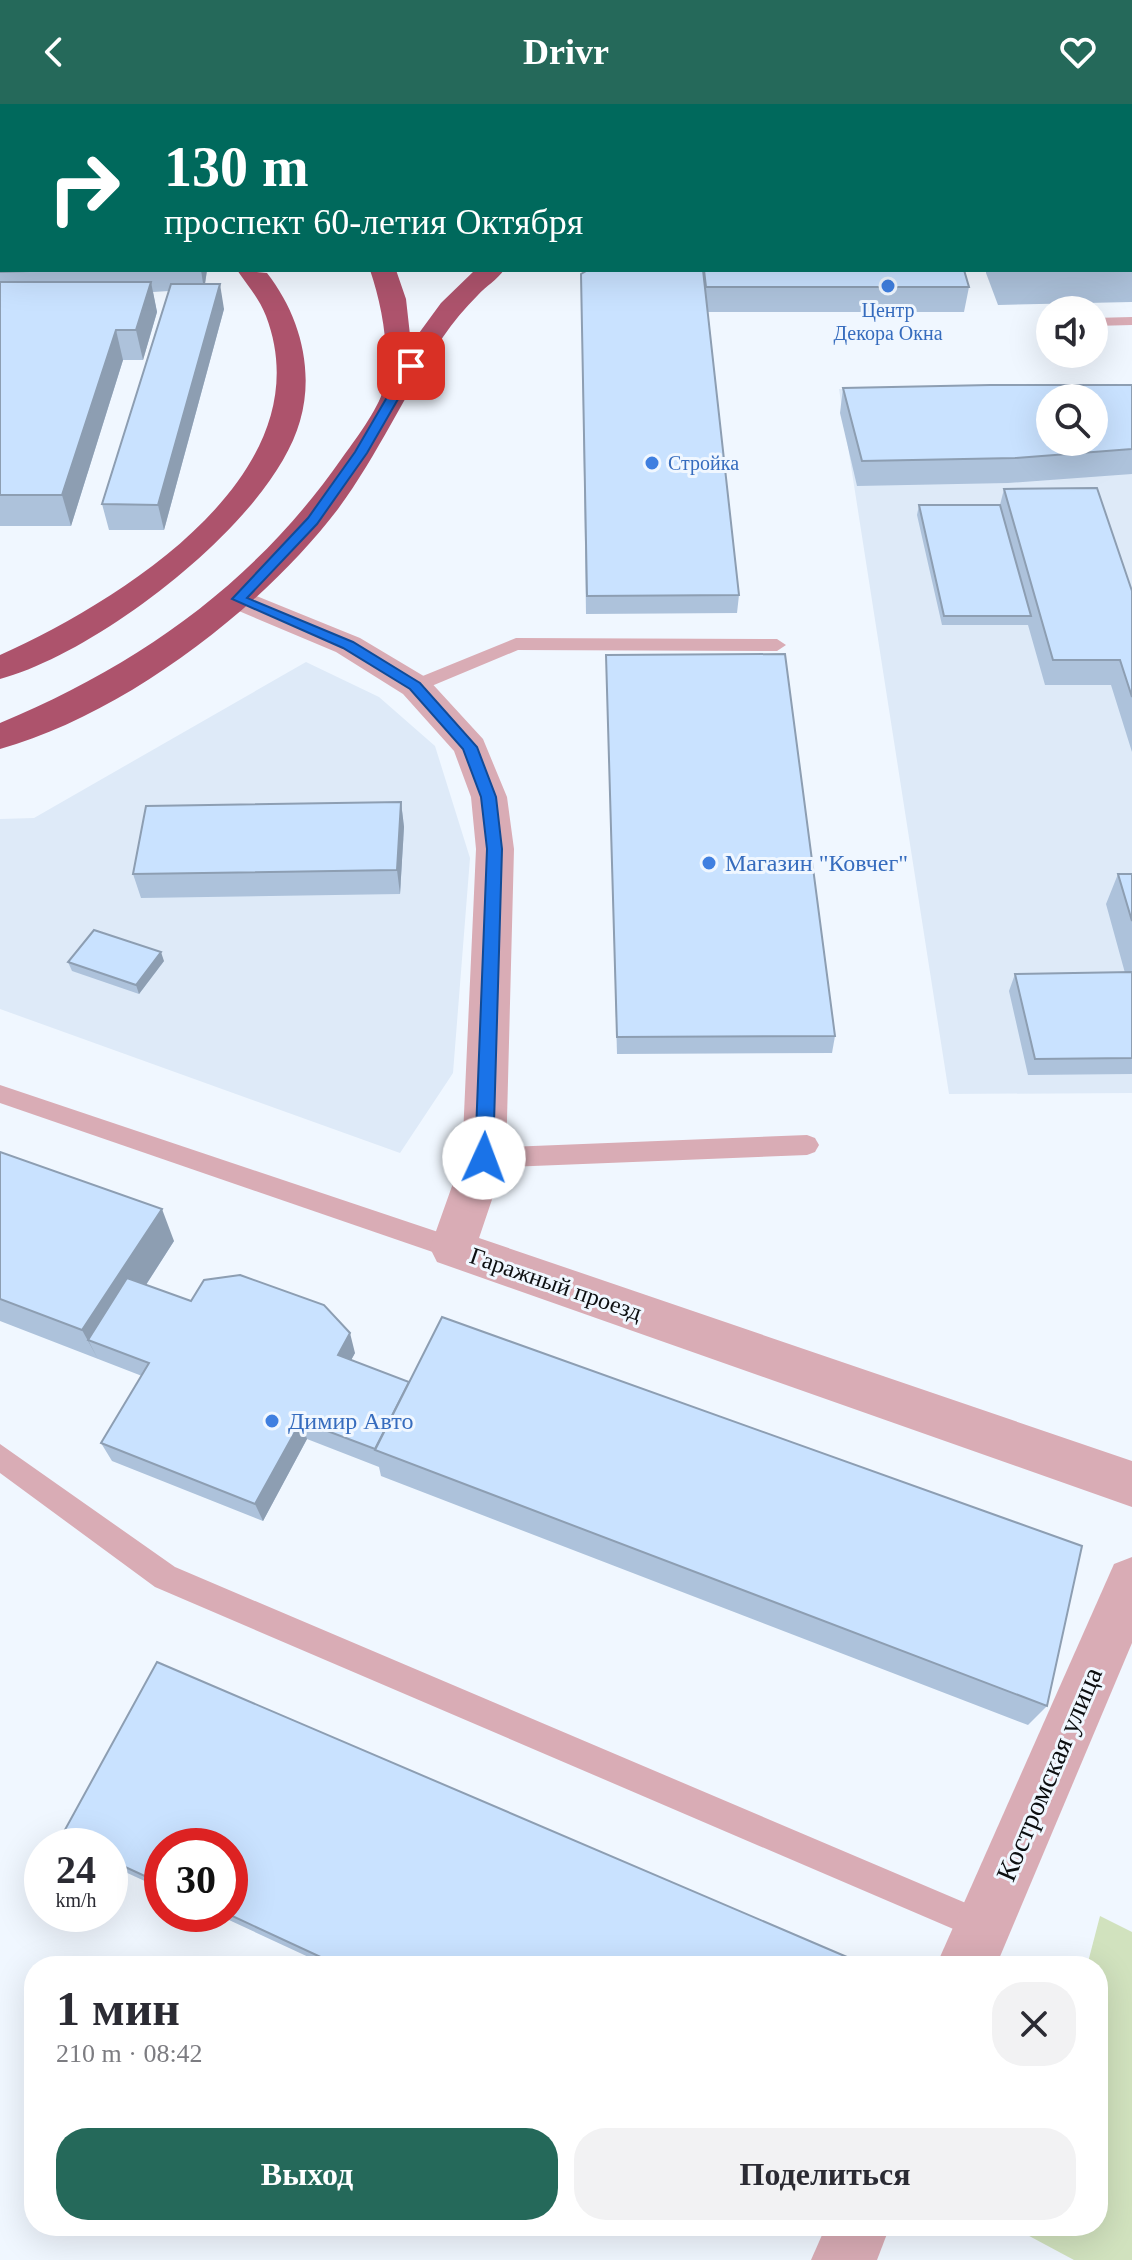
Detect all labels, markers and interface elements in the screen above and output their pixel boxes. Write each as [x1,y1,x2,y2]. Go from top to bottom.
icon: back [32,30,76,74]
icon: heart [1056,30,1100,74]
text: Drivr [523,32,609,72]
icon: right [32,136,136,240]
text: 130 m [164,136,309,198]
text: проспект 60-летия Октября [164,202,583,242]
marker: Центр Декора Окна [879,277,897,295]
map controls [1036,296,1108,456]
button: sound [1036,296,1108,368]
place label: Центр Декора Окна [833,299,943,345]
pin [377,332,445,400]
icon: arrive [389,344,433,388]
button: search [1036,384,1108,456]
place label: Стройка [668,452,739,475]
marker: Стройка [643,454,661,472]
place label: Магазин "Ковчег" [725,850,908,876]
marker: Магазин "Ковчег" [700,854,718,872]
position arrow [442,1116,526,1200]
street label: Гаражный проезд [467,1242,645,1326]
place label: Димир Авто [288,1408,413,1434]
marker: Димир Авто [263,1412,281,1430]
street label: Костромская улица [990,1662,1108,1886]
speed limit sign: 30 [144,1828,248,1932]
text: 24 [56,1847,96,1892]
text: km/h [55,1889,97,1911]
text: 1 мин [56,1982,180,2035]
button: close [992,1982,1076,2066]
text: 210 m · 08:42 [56,2039,203,2068]
button: Выход [56,2128,558,2220]
button: Поделиться [574,2128,1076,2220]

